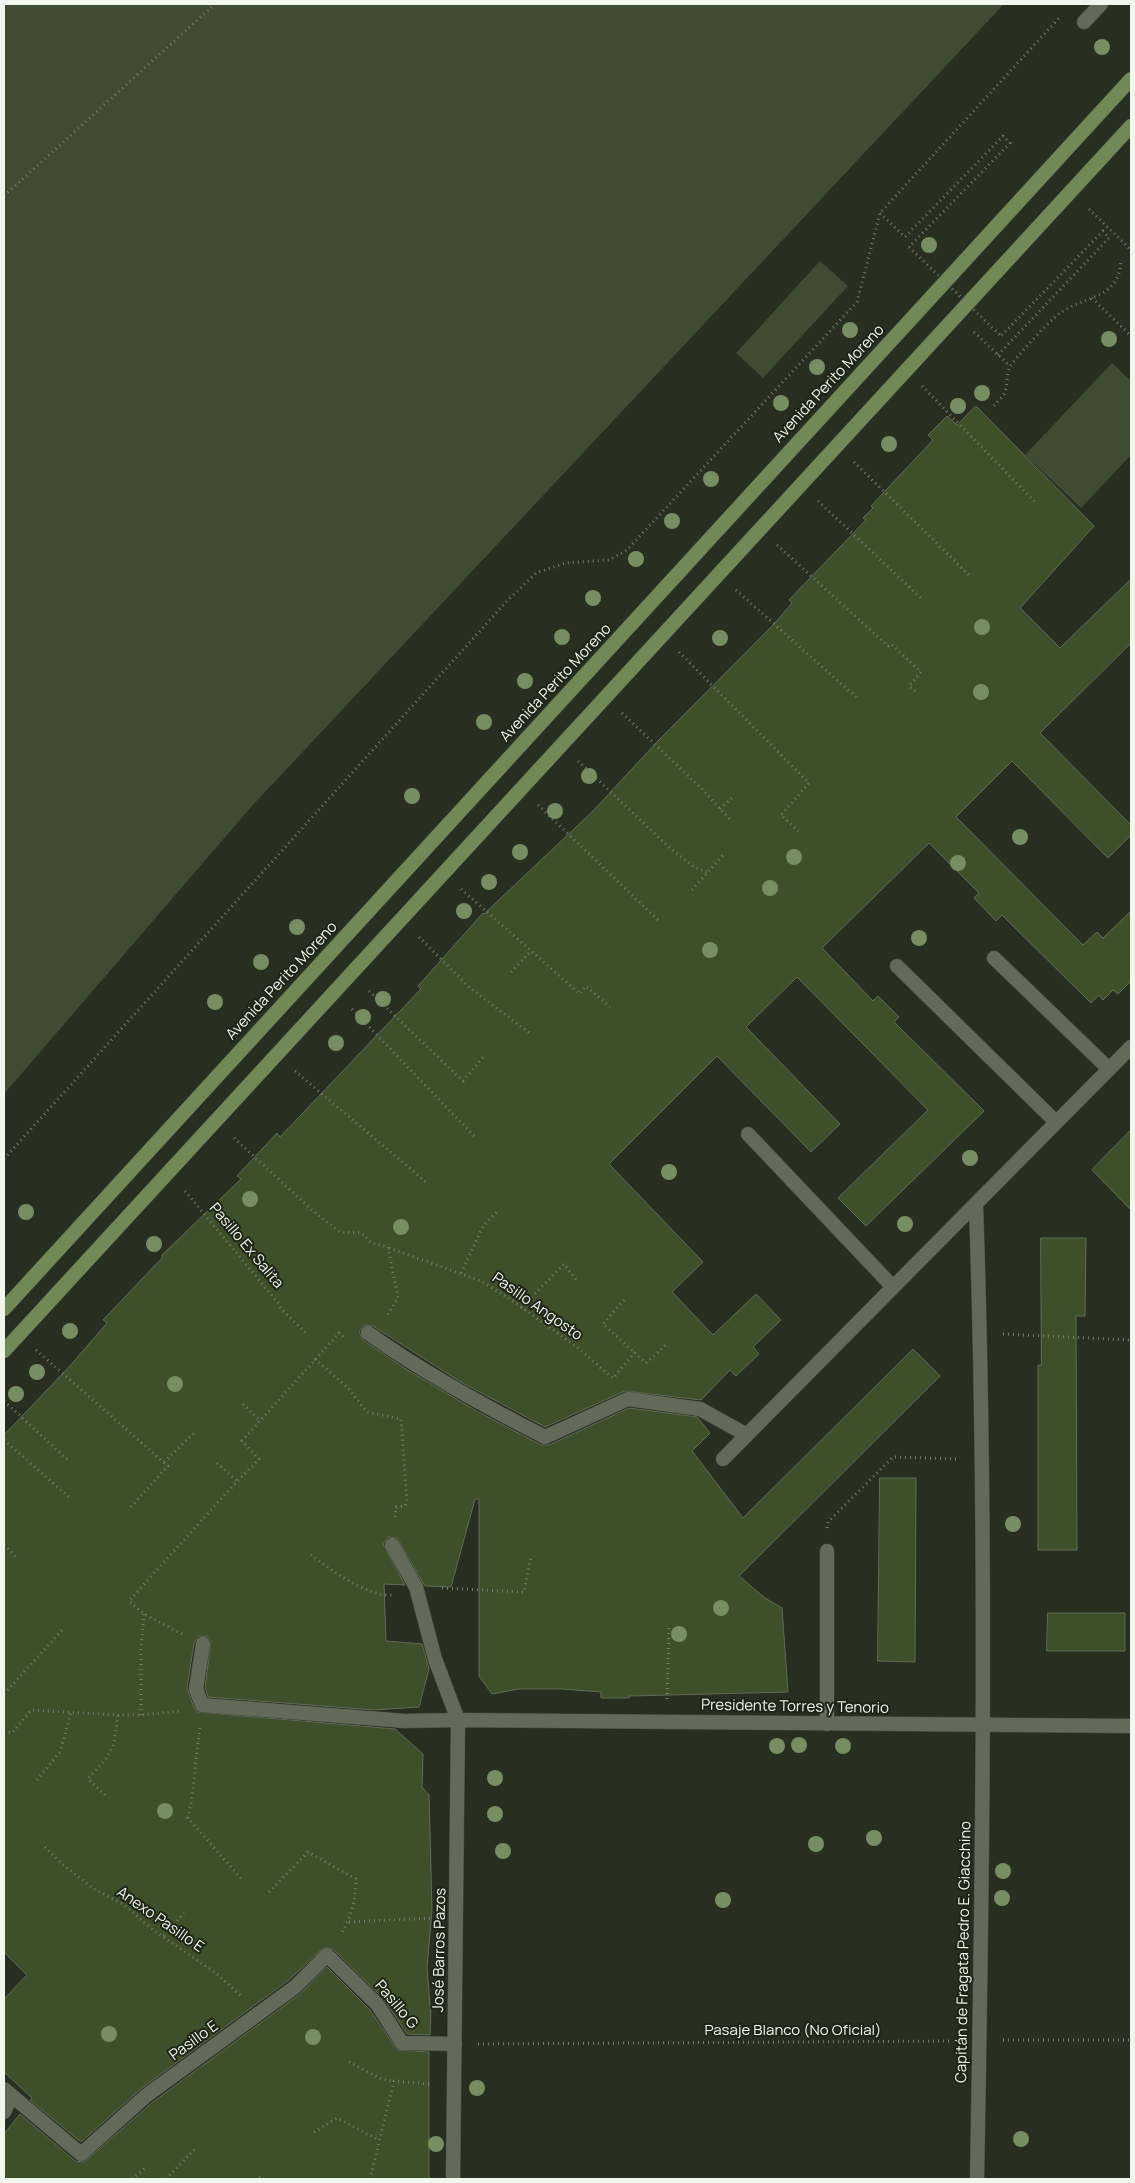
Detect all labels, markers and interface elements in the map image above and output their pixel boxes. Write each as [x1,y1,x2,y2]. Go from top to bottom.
street label: Avenida Perito Moreno [770,321,888,447]
street label: Avenida Perito Moreno [497,620,615,746]
street label: Avenida Perito Moreno [223,918,341,1044]
street label: Pasillo Ex Salita [205,1200,287,1292]
street label: Pasillo Angosto [488,1269,586,1345]
street label: Presidente Torres y Tenorio [701,1696,889,1718]
street label: Capitán de Fragata Pedro E. Giacchino [953,1821,975,2083]
street label: Anexo Pasillo E [113,1883,207,1957]
street label: José Barros Pazos [430,1888,450,2012]
street label: Pasillo G [371,1977,421,2033]
street label: Pasillo E [166,2017,222,2065]
street label: Pasaje Blanco (No Oficial) [705,2022,881,2040]

